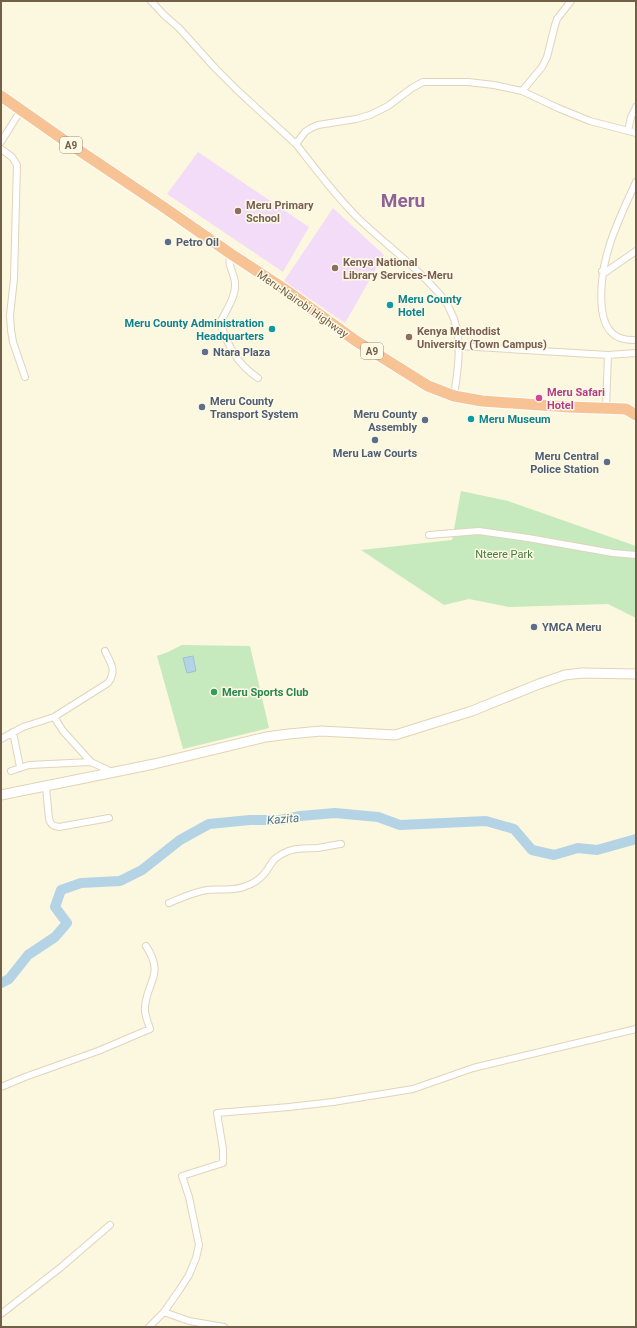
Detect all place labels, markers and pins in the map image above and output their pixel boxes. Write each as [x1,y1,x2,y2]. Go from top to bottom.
place label: Meru Primary School [246,199,314,225]
marker: Meru Primary School [233,206,243,216]
place label: Petro Oil [176,236,219,249]
marker: Petro Oil [163,237,173,247]
place label: Kenya National Library Services-Meru [343,256,453,282]
marker: Kenya National Library Services-Meru [330,263,340,273]
place label: Meru County Hotel [398,293,462,319]
marker: Meru County Hotel [385,300,395,310]
place label: Meru County Administration Headquarters [125,317,264,343]
marker: Meru County Administration Headquarters [267,324,277,334]
place label: Kenya Methodist University (Town Campus) [417,325,547,351]
marker: Kenya Methodist University (Town Campus) [404,332,414,342]
place label: Ntara Plaza [213,346,270,359]
marker: Ntara Plaza [200,347,210,357]
place label: Meru Safari Hotel [547,386,605,412]
marker: Meru Safari Hotel [534,393,544,403]
place label: Meru County Transport System [210,395,298,421]
marker: Meru County Transport System [197,402,207,412]
place label: Meru County Assembly [354,408,417,434]
place label: Meru Museum [479,413,551,426]
marker: Meru Museum [466,414,476,424]
marker: Meru County Assembly [420,415,430,425]
marker: Meru Law Courts [370,435,380,445]
place label: Meru Law Courts [333,447,418,460]
place label: Meru Central Police Station [530,450,599,476]
marker: Meru Central Police Station [602,457,612,467]
place label: YMCA Meru [542,621,602,634]
marker: YMCA Meru [529,622,539,632]
place label: Meru Sports Club [222,686,309,699]
marker: Meru Sports Club [209,687,219,697]

